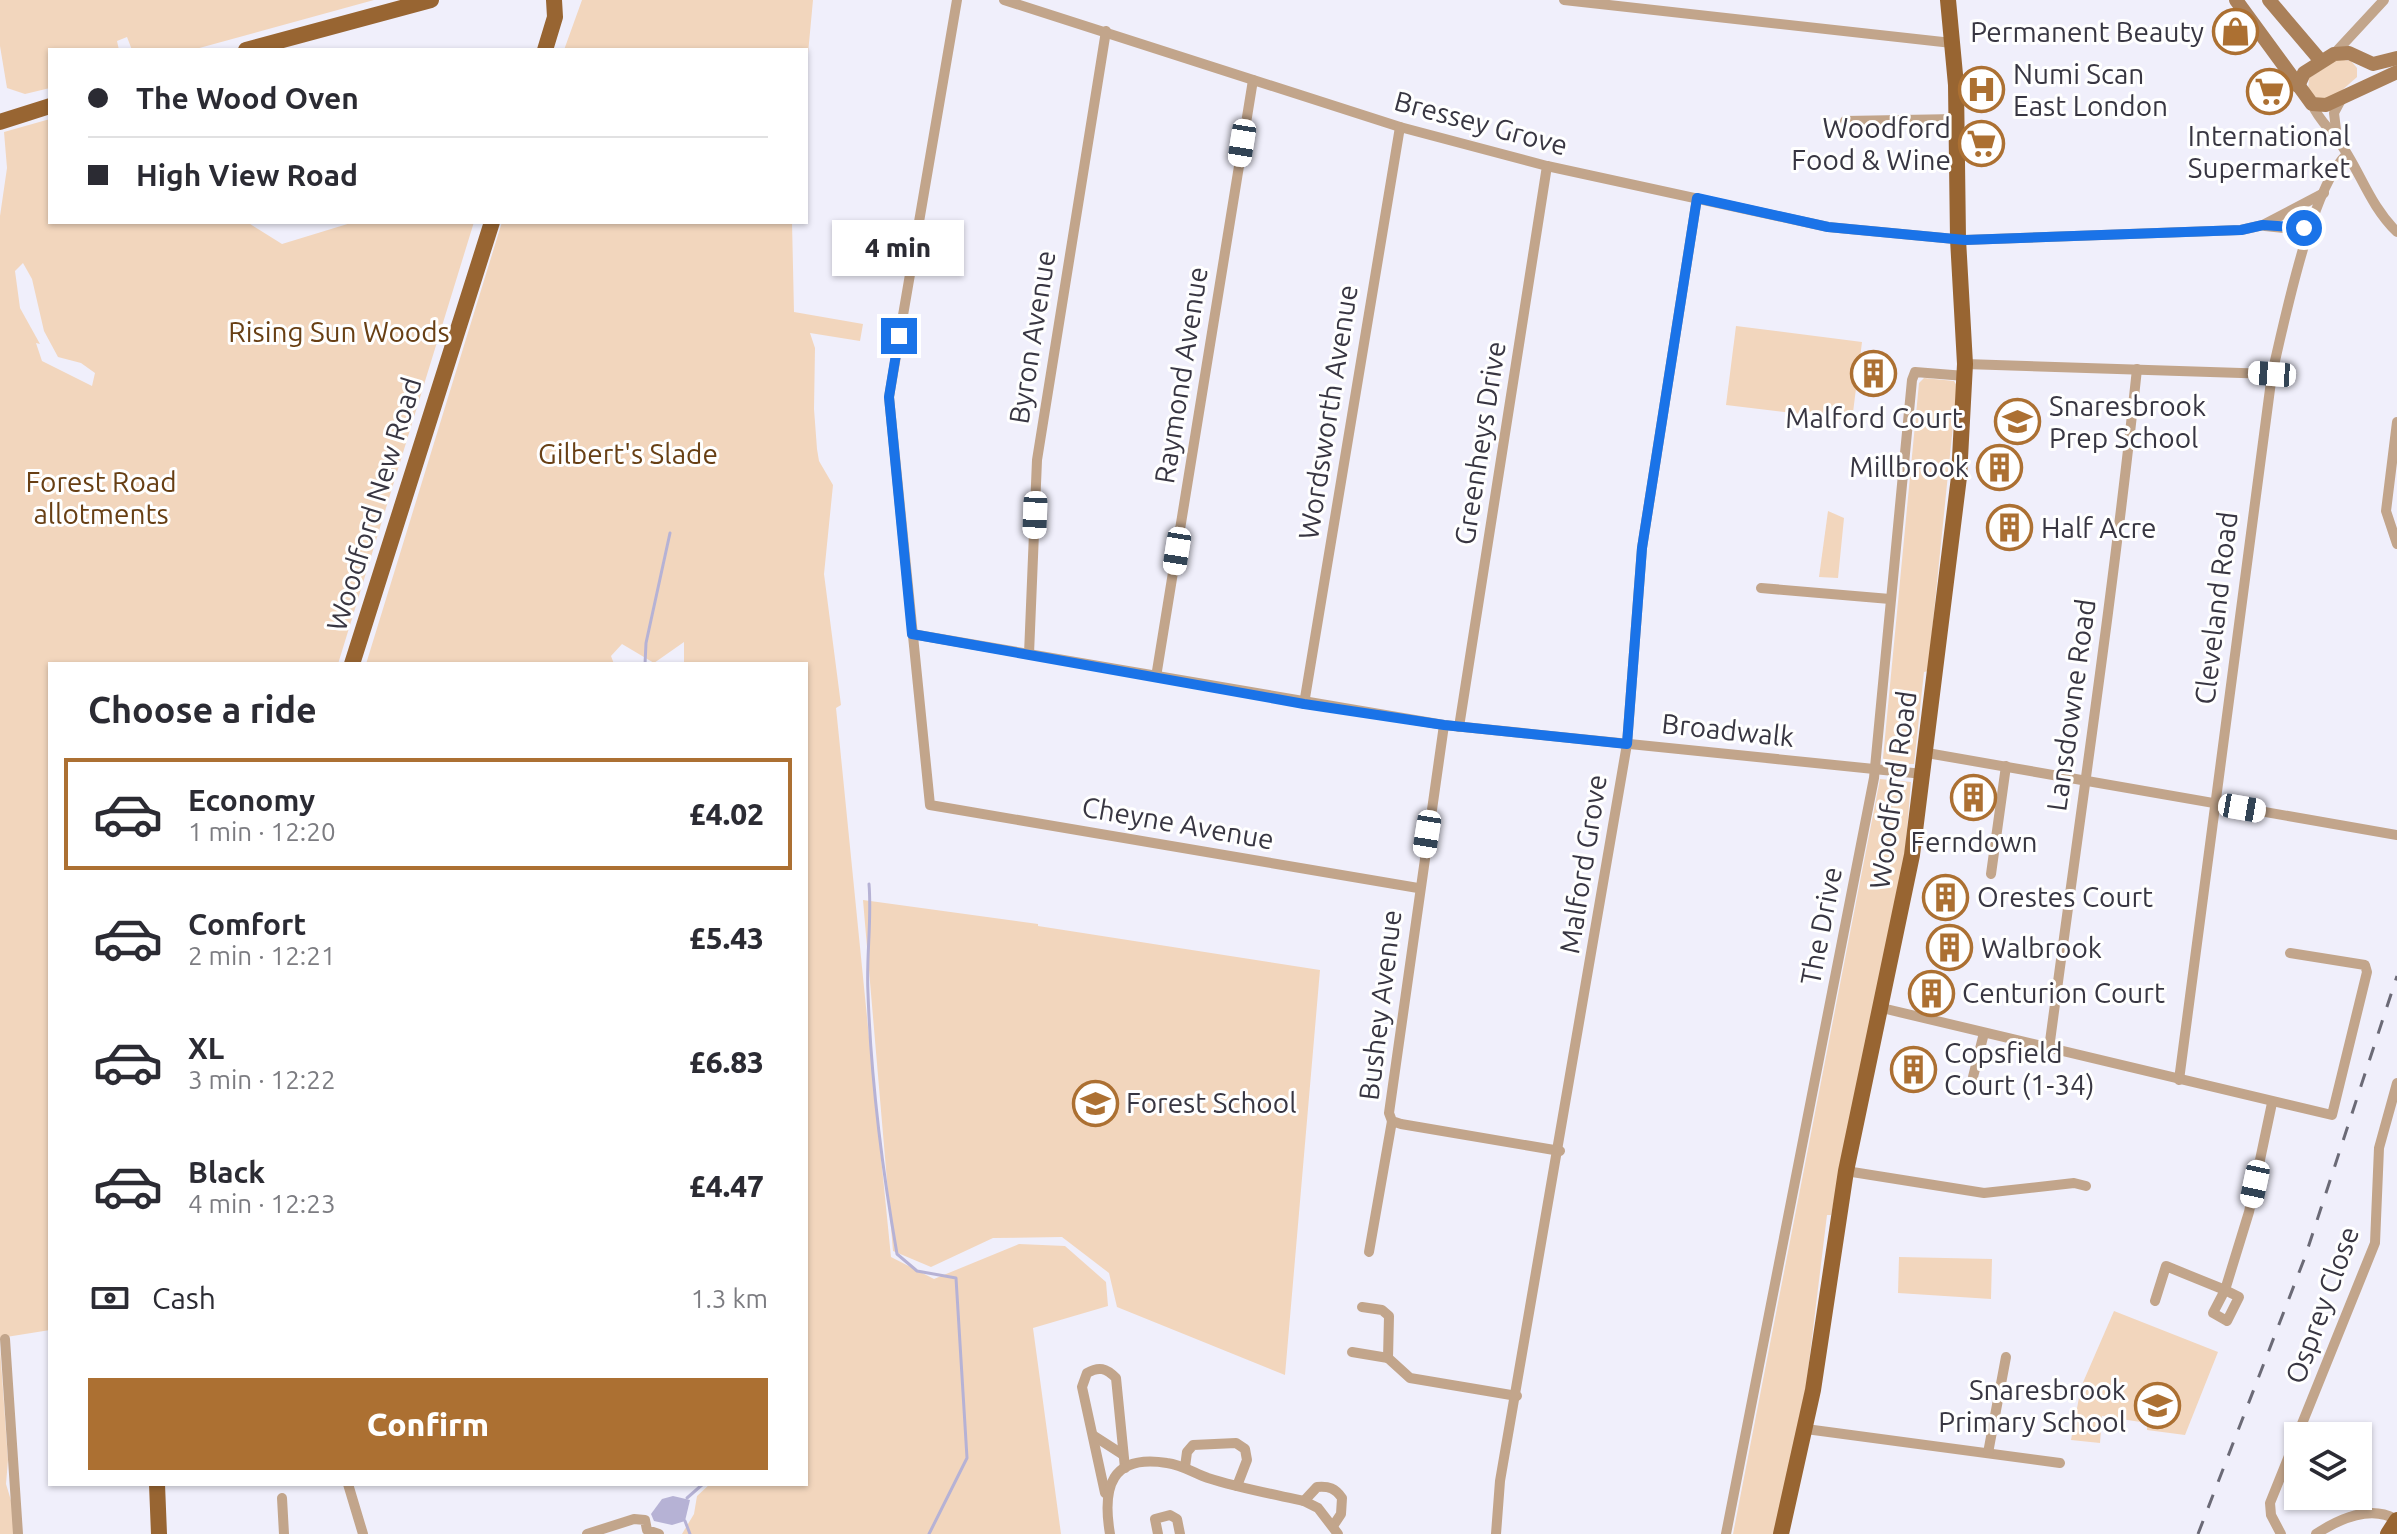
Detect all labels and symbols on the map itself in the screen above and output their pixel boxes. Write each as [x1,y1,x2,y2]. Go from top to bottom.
shop icon: Permanent Beauty [2211,8,2259,56]
place label: Permanent Beauty [1970,16,2204,47]
place label: Numi Scan East London [2013,58,2168,121]
hospital icon: Numi Scan East London [1958,66,2006,114]
supermarket icon: International Supermarket [2245,68,2293,116]
street label: Bressey Grove [1391,85,1571,161]
place label: Woodford Food & Wine [1791,112,1951,175]
car [1226,117,1258,169]
supermarket icon: Woodford Food & Wine [1958,120,2006,168]
place label: International Supermarket [2188,120,2350,183]
route start [2286,210,2322,246]
callout: 4 min [833,220,965,276]
street label: Byron Avenue [1003,248,1060,426]
street label: Raymond Avenue [1148,264,1213,485]
street label: Wordsworth Avenue [1292,282,1363,541]
park label: Rising Sun Woods [228,316,450,347]
route end [881,318,917,354]
street label: Greenheys Drive [1448,339,1511,547]
building icon: Malford Court [1850,349,1898,397]
car [2247,360,2297,388]
street label: Woodford New Road [320,373,427,634]
place label: Snaresbrook Prep School [2049,390,2206,453]
school or university icon: Snaresbrook Prep School [1994,398,2042,446]
place label: Malford Court [1785,402,1963,433]
park label: Gilbert's Slade [538,438,718,469]
building icon: Millbrook [1976,443,2024,491]
place label: Millbrook [1849,451,1969,482]
park label: Forest Road allotments [25,466,177,529]
car [1022,491,1048,539]
building icon: Half Acre [1986,504,2034,552]
street label: Cleveland Road [2188,510,2243,706]
place label: Half Acre [2041,512,2157,543]
car [1161,525,1193,577]
street label: Lansdowne Road [2040,597,2101,813]
street label: Woodford Road [1863,689,1922,891]
street label: Broadwalk [1660,707,1796,752]
street label: Malford Grove [1553,772,1612,956]
building icon: Ferndown [1950,773,1998,821]
street label: Cheyne Avenue [1080,790,1276,855]
car [2216,792,2268,824]
car [1411,808,1443,860]
place label: Ferndown [1910,826,2038,857]
street label: The Drive [1794,864,1847,988]
building icon: Orestes Court [1922,873,1970,921]
place label: Orestes Court [1977,881,2153,912]
street label: Bushey Avenue [1352,908,1407,1102]
building icon: Walbrook [1926,924,1974,972]
place label: Walbrook [1981,932,2102,963]
building icon: Centurion Court [1907,969,1955,1017]
place label: Centurion Court [1962,977,2165,1008]
place label: Copsfield Court (1-34) [1944,1037,2095,1101]
building icon: Copsfield Court (1-34) [1889,1045,1937,1093]
school or university icon: Forest School [1071,1079,1119,1127]
place label: Forest School [1126,1087,1296,1118]
car [2238,1158,2272,1210]
street label: Osprey Close [2279,1222,2364,1388]
place label: Snaresbrook Primary School [1938,1374,2126,1437]
school or university icon: Snaresbrook Primary School [2133,1382,2181,1430]

